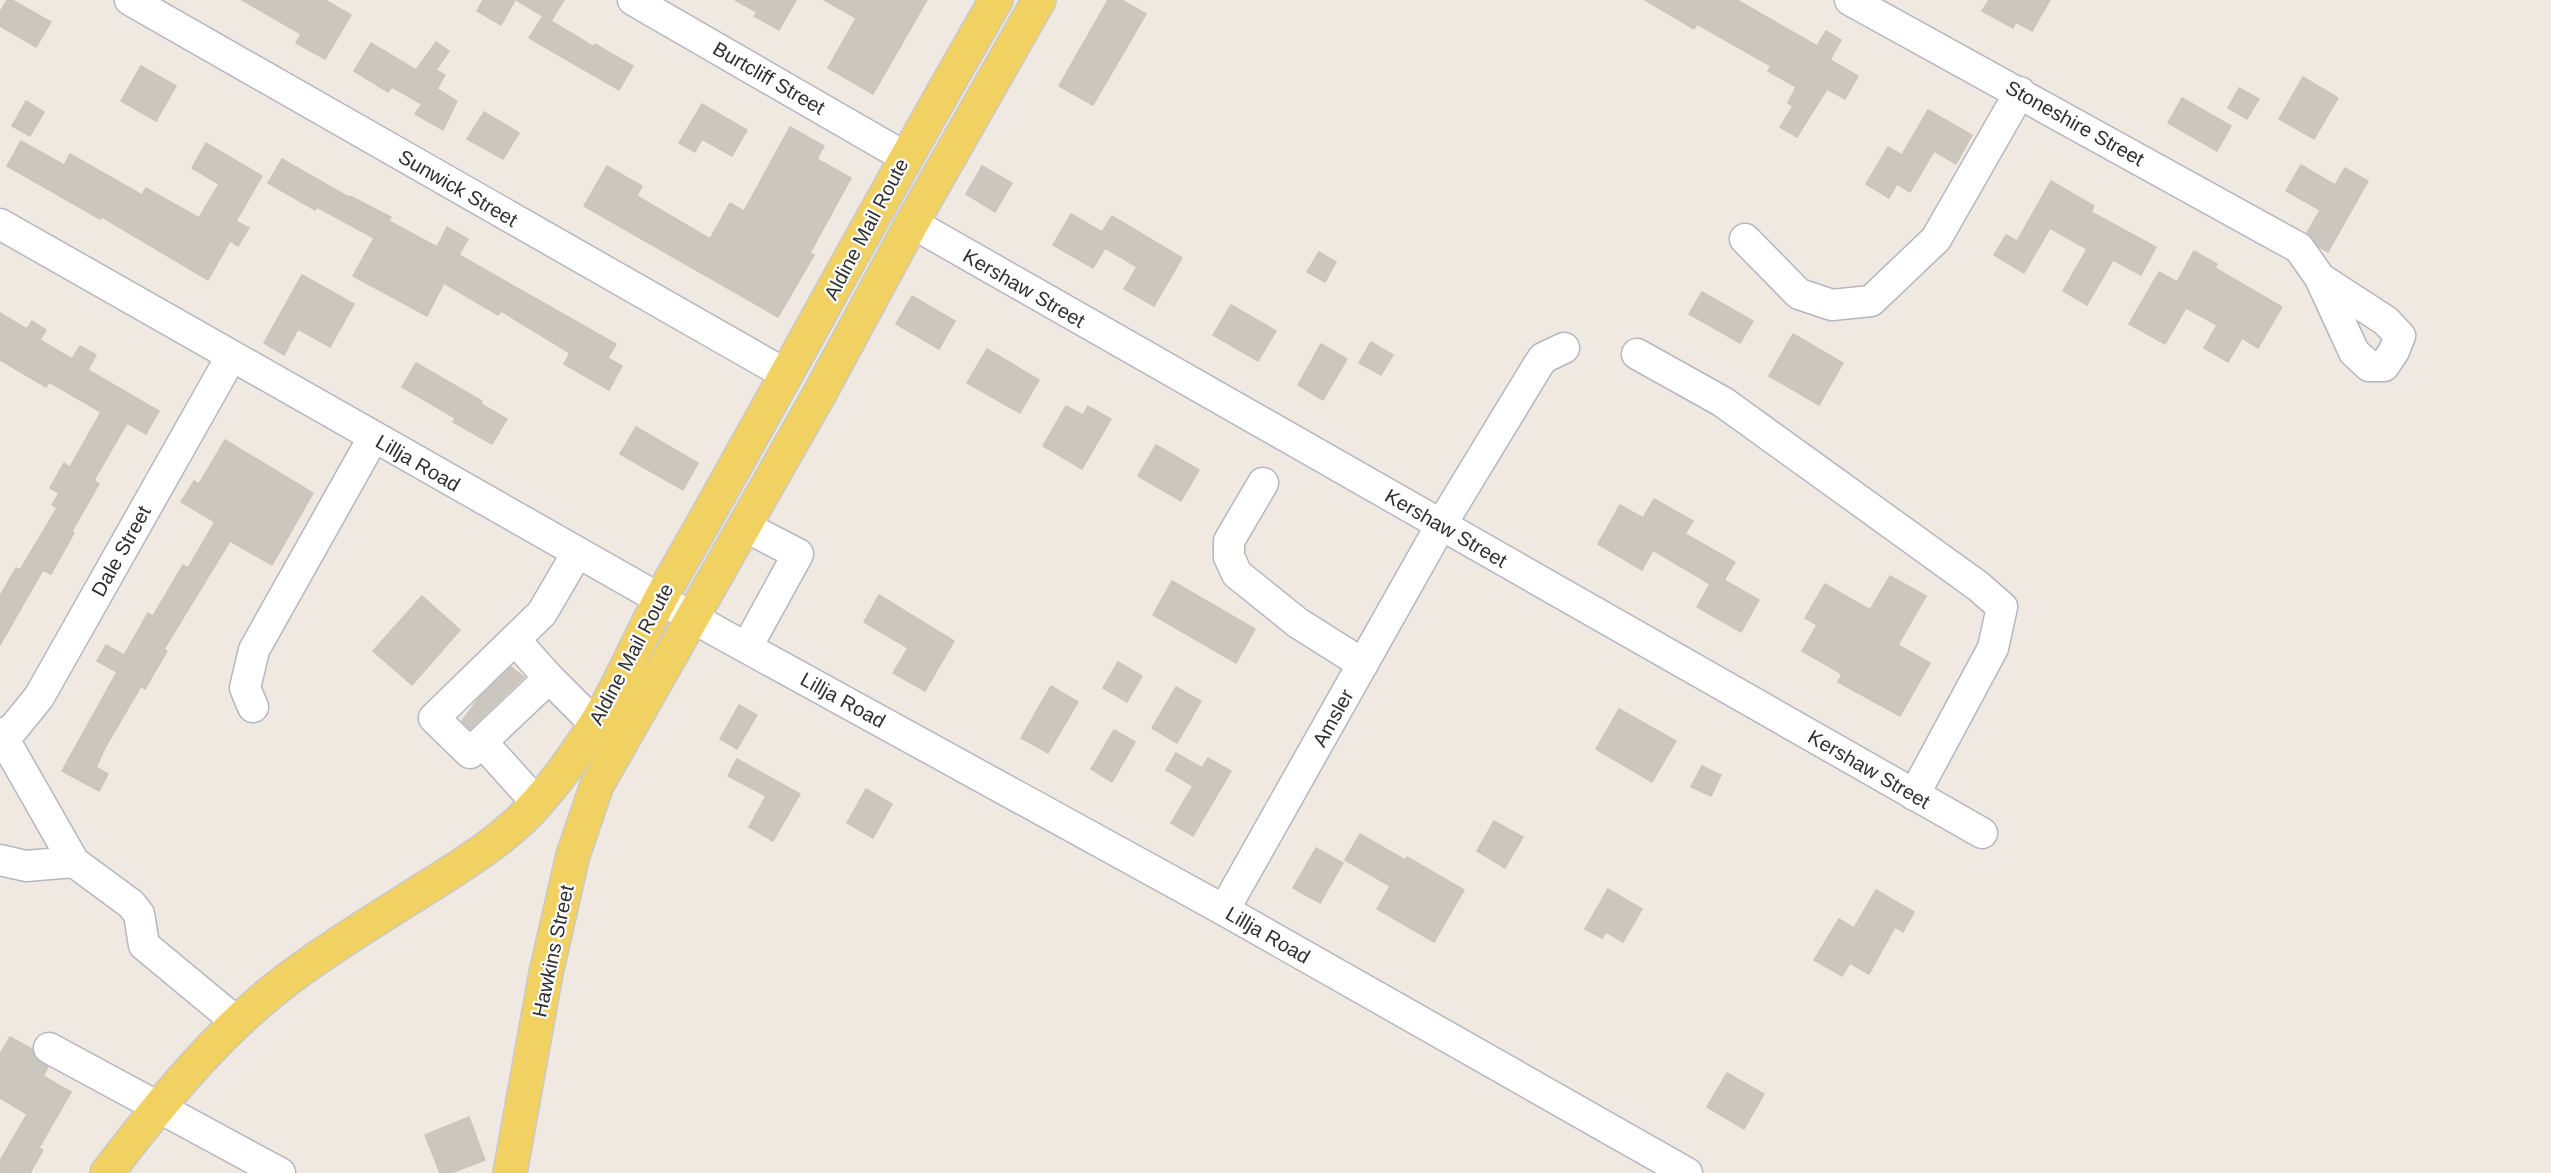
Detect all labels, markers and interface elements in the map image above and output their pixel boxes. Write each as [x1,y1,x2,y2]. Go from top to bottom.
street label: Burtcliff Street [709,37,829,119]
street label: Stoneshire Street [2002,76,2148,170]
street label: Sunwick Street [395,145,522,231]
street label: Aldine Mail Route [819,155,913,303]
street label: Kershaw Street [959,244,1089,332]
street label: Lillja Road [372,430,464,496]
street label: Kershaw Street [1381,484,1511,572]
street label: Dale Street [87,502,155,600]
street label: Aldine Mail Route [584,580,678,728]
street label: Lillja Road [797,668,889,732]
street label: Amsler [1308,685,1358,751]
street label: Kershaw Street [1804,725,1934,813]
street label: Hawkins Street [528,883,578,1019]
street label: Lillja Road [1222,902,1314,968]

